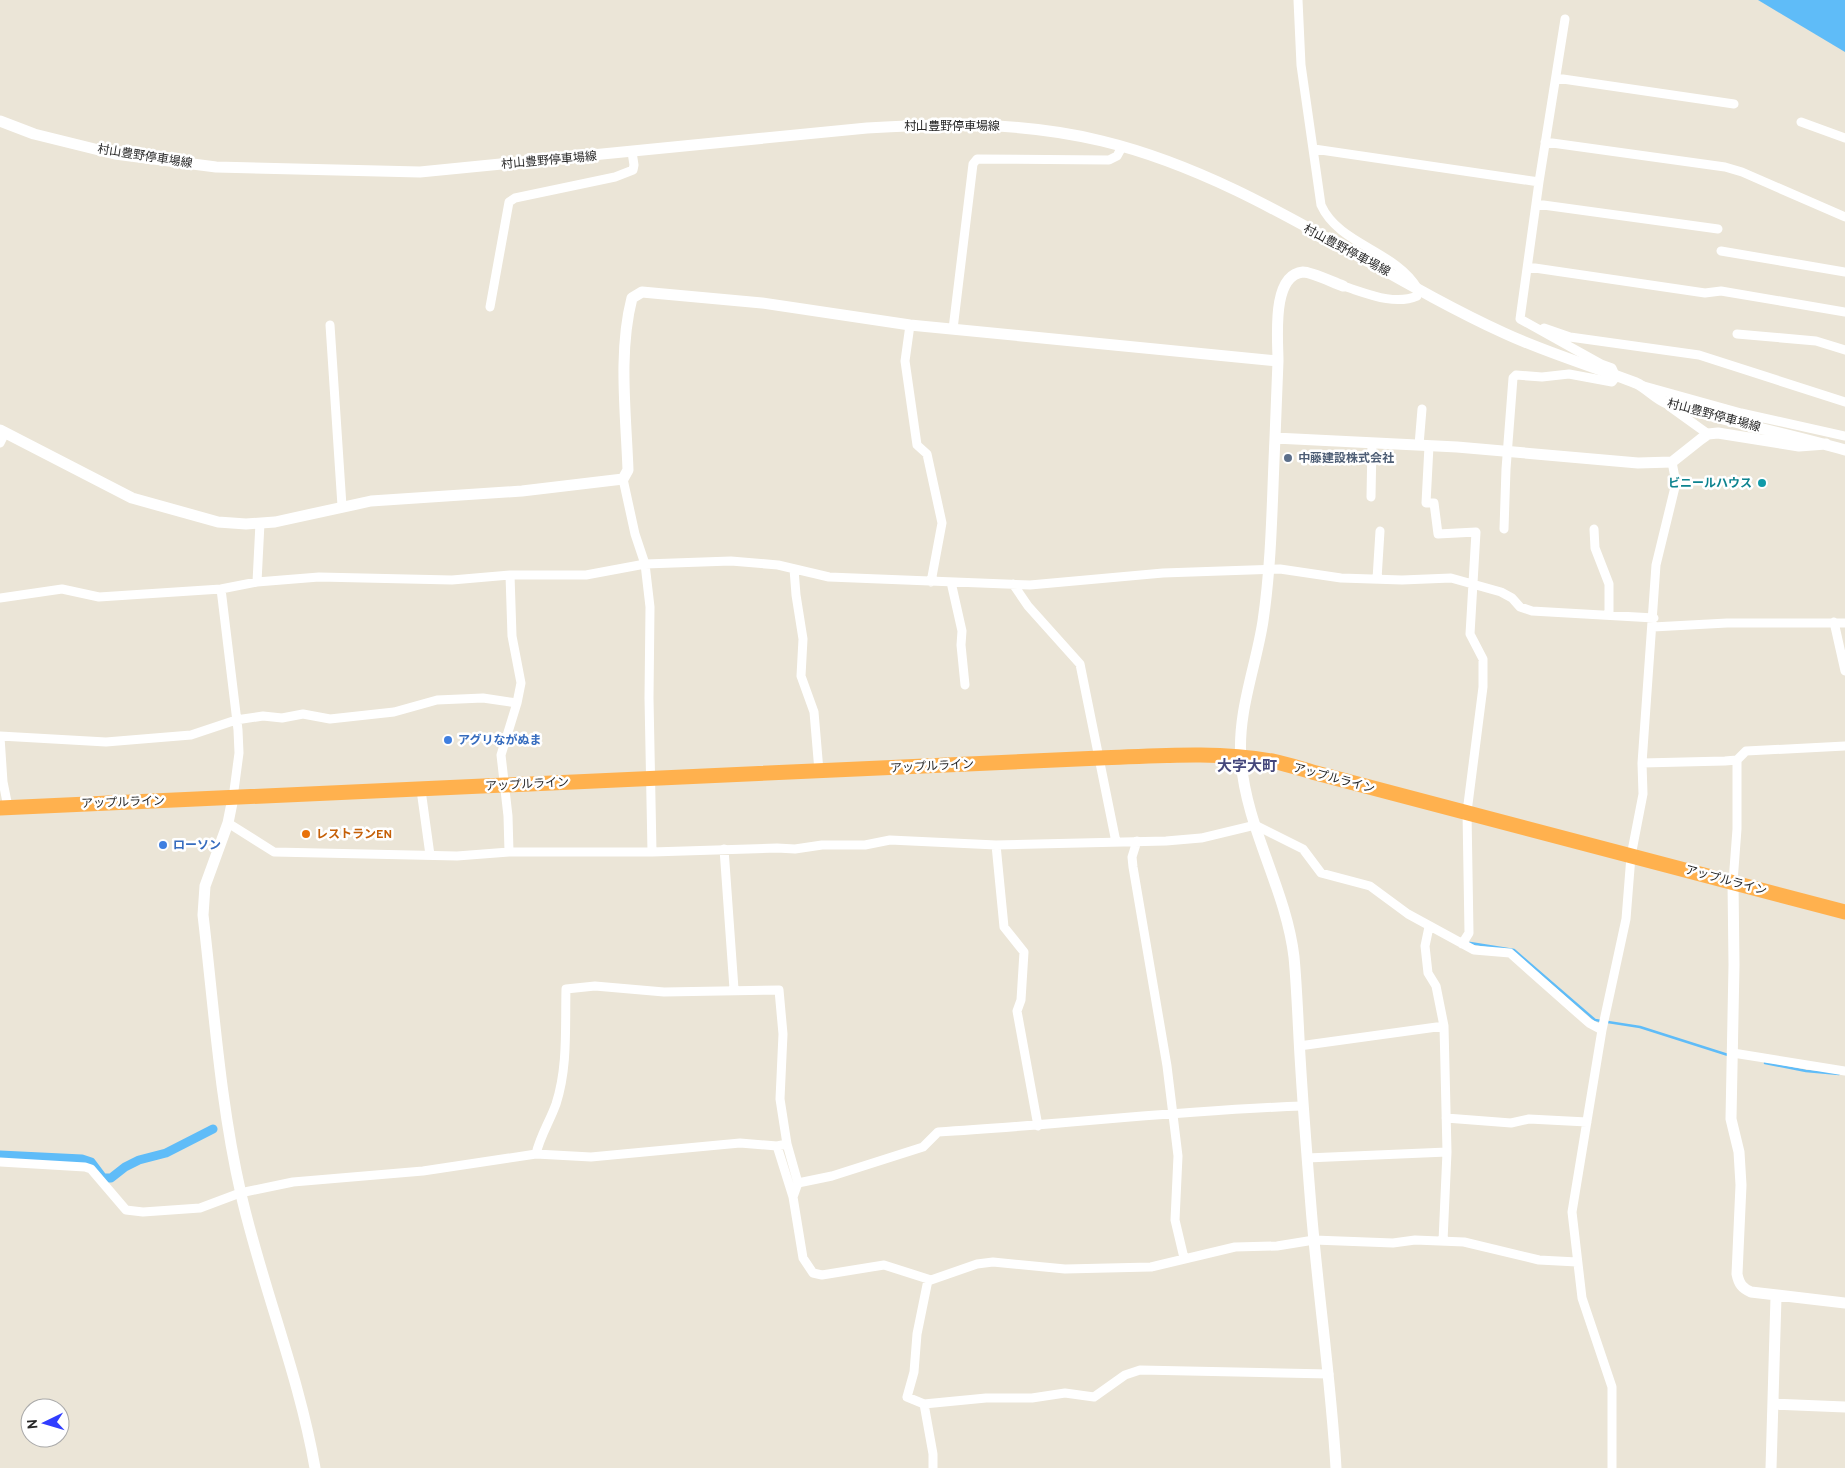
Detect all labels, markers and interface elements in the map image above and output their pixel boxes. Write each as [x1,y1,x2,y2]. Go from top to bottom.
street label: 村山豊野停車場線 [904,119,1000,135]
street label: 村山豊野停車場線 [96,142,194,172]
street label: 村山豊野停車場線 [501,149,598,173]
street label: 村山豊野停車場線 [1300,221,1393,280]
street label: 村山豊野停車場線 [1665,396,1762,436]
place label: 中藤建設株式会社 [1298,451,1394,467]
marker: 中藤建設株式会社 [1282,452,1294,464]
place label: ビニールハウス [1668,476,1752,492]
marker: ビニールハウス [1756,477,1768,489]
place label: アグリながぬま [458,733,541,749]
marker: アグリながぬま [442,734,454,746]
street label: アップルライン [890,757,974,777]
district label: 大字大町 [1217,758,1277,777]
street label: アップルライン [1291,760,1376,798]
street label: アップルライン [485,775,569,795]
street label: アップルライン [81,794,165,812]
place label: レストランEN [316,827,392,843]
marker: レストランEN [300,828,312,840]
place label: ローソン [173,838,221,854]
marker: ローソン [157,839,169,851]
street label: アップルライン [1683,862,1768,900]
north arrow [20,1398,70,1448]
text: N [25,1418,42,1430]

